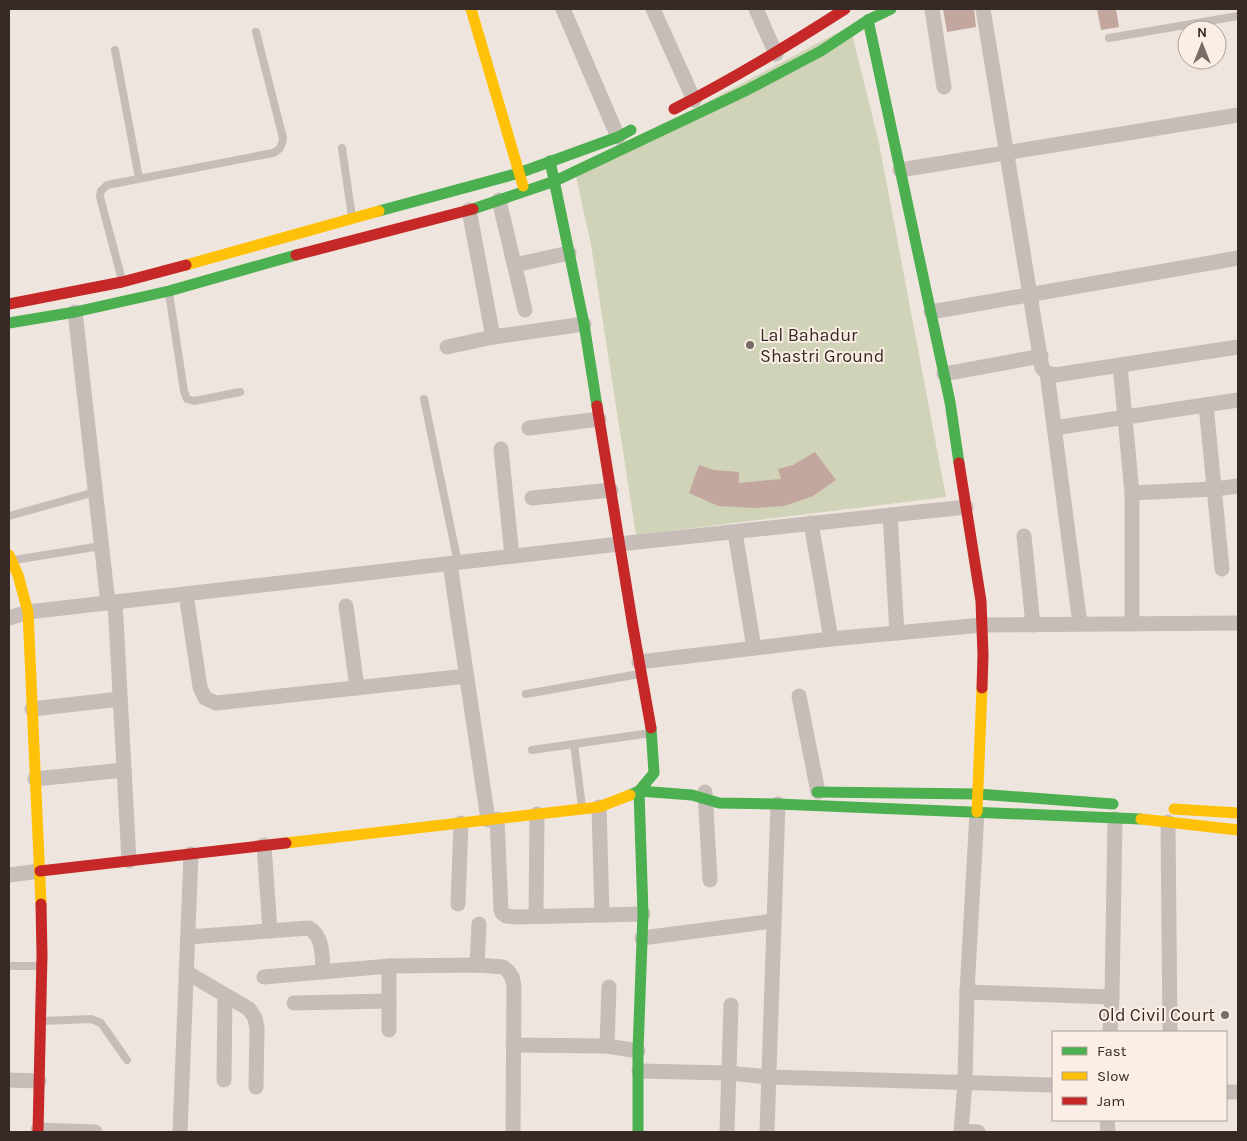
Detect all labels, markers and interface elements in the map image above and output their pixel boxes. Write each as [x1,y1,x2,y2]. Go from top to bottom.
north arrow [1177,20,1227,70]
text: N [1197,24,1207,41]
place label: Lal Bahadur Shastri Ground [760,324,884,367]
marker: Lal Bahadur Shastri Ground [744,339,756,351]
place label: Old Civil Court [1098,1004,1215,1026]
marker: Old Civil Court [1219,1009,1231,1021]
legend [1052,1031,1227,1121]
text: Fast [1097,1042,1127,1060]
text: Slow [1097,1067,1129,1085]
text: Jam [1097,1092,1125,1110]

